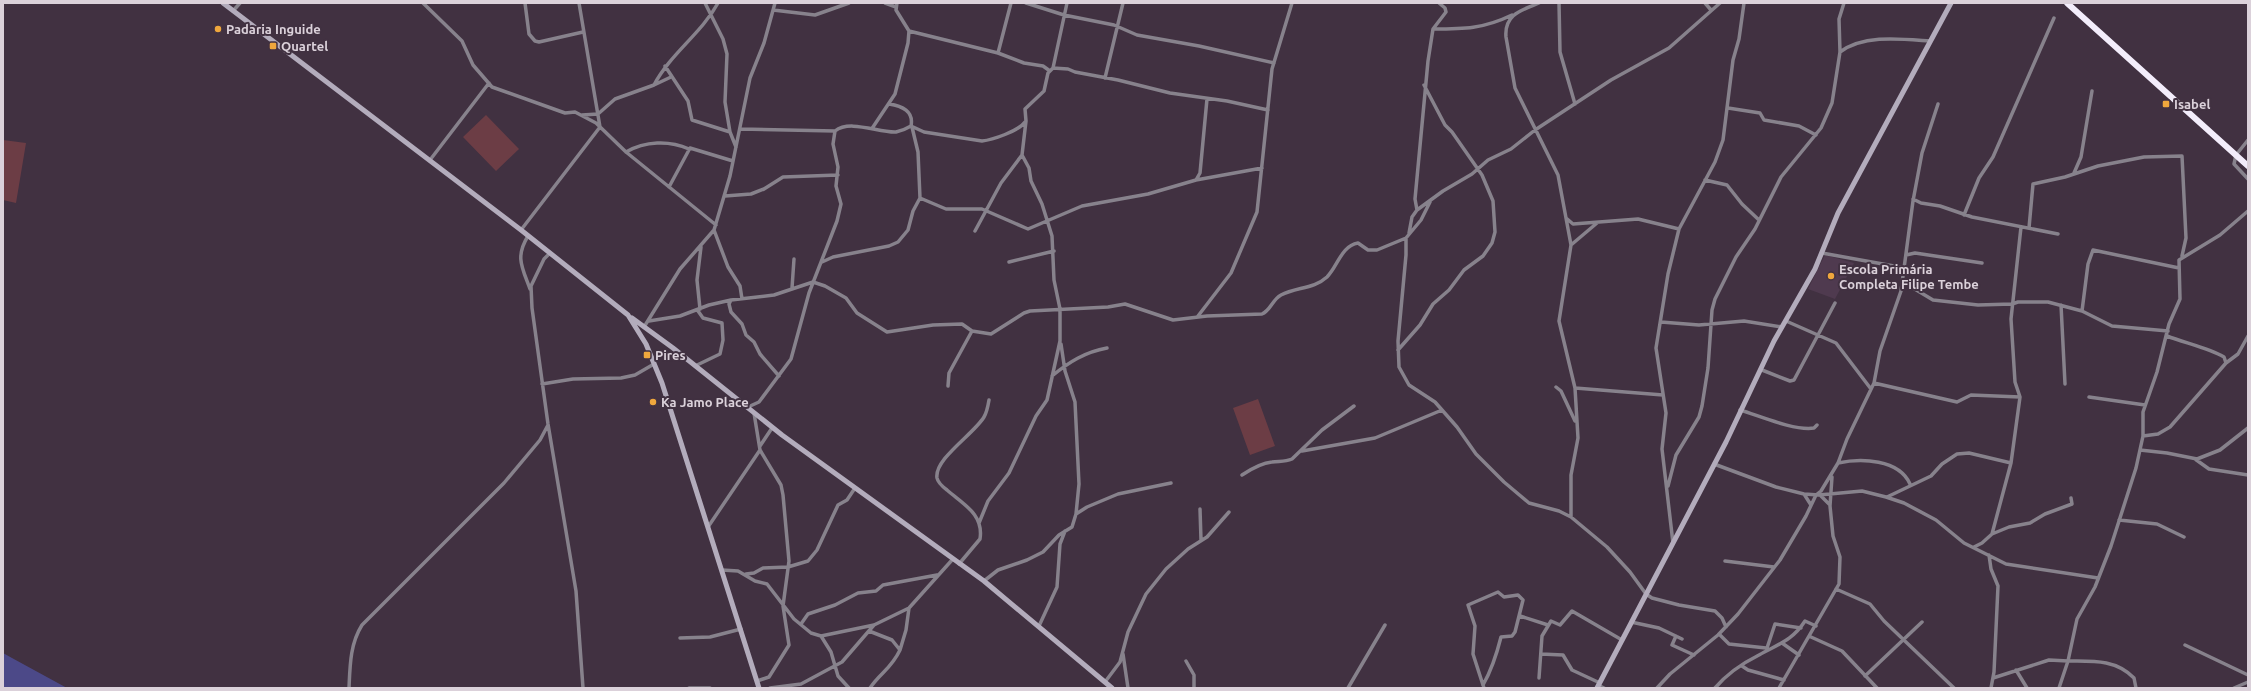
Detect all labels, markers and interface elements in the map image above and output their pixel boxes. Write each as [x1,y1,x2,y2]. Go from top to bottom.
place label: Padaria Inguide [226,22,321,36]
marker: Padaria Inguide [213,24,223,34]
place label: Quartel [281,39,328,53]
marker: Quartel [268,41,278,51]
place label: Isabel [2174,97,2210,111]
marker: Isabel [2161,99,2171,109]
place label: Escola Primária Completa Filipe Tembe [1839,262,1979,291]
marker: Escola Primária Completa Filipe Tembe [1826,271,1836,281]
place label: Pires [655,348,686,362]
marker: Pires [642,350,652,360]
place label: Ka Jamo Place [661,395,749,409]
marker: Ka Jamo Place [648,397,658,407]

